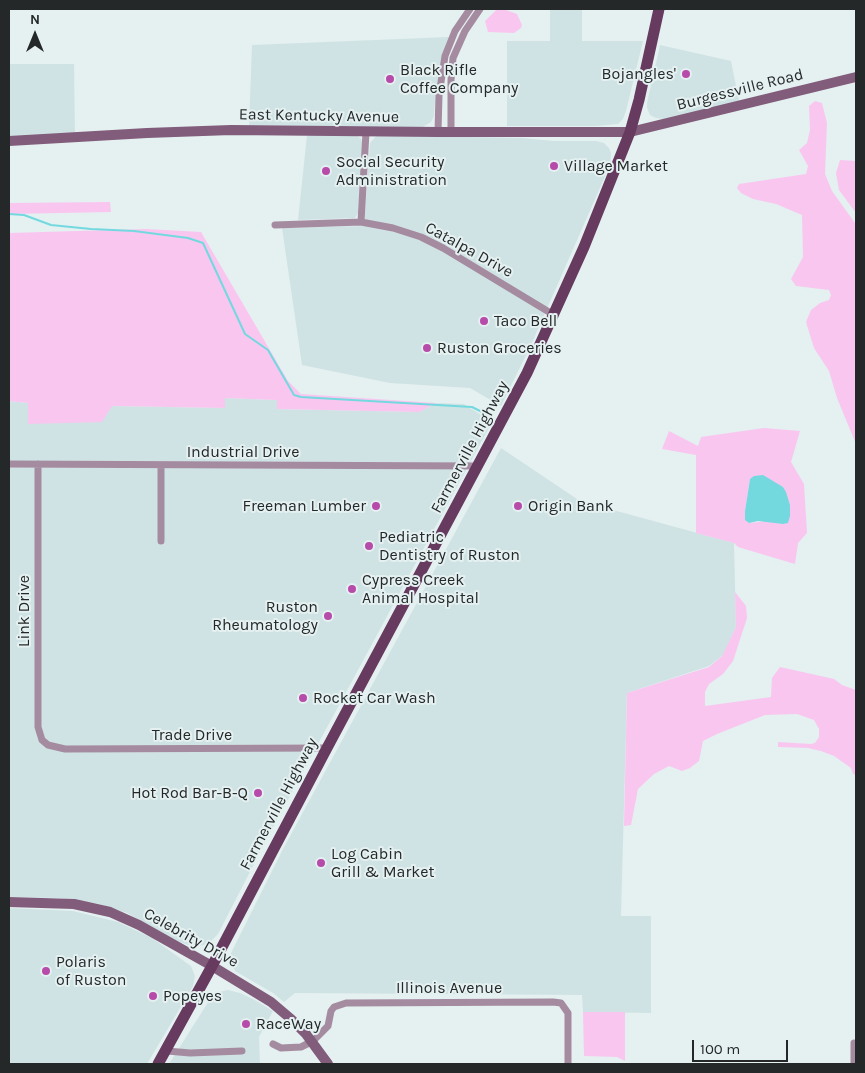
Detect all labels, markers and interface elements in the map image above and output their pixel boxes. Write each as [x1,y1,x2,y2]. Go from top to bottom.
north arrow [10,10,60,60]
text: N [30,11,40,28]
place label: Black Rifle Coffee Company [400,60,519,98]
place label: Bojangles' [602,64,676,84]
street label: Burgessville Road [675,65,805,115]
marker: Bojangles' [680,68,692,80]
marker: Black Rifle Coffee Company [384,73,396,85]
street label: East Kentucky Avenue [239,105,399,127]
place label: Social Security Administration [336,152,447,190]
place label: Village Market [564,156,668,176]
marker: Village Market [548,160,560,172]
marker: Social Security Administration [320,165,332,177]
street label: Catalpa Drive [422,218,516,282]
place label: Taco Bell [494,311,557,331]
marker: Taco Bell [478,315,490,327]
place label: Ruston Groceries [437,338,562,358]
marker: Ruston Groceries [421,342,433,354]
street label: Farmerville Highway [427,377,513,517]
street label: Industrial Drive [187,442,299,462]
place label: Freeman Lumber [243,496,366,516]
place label: Origin Bank [528,496,614,516]
marker: Freeman Lumber [370,500,382,512]
marker: Origin Bank [512,500,524,512]
place label: Pediatric Dentistry of Ruston [379,527,520,565]
marker: Pediatric Dentistry of Ruston [363,540,375,552]
place label: Cypress Creek Animal Hospital [362,570,479,608]
street label: Link Drive [14,575,34,647]
marker: Cypress Creek Animal Hospital [346,583,358,595]
place label: Ruston Rheumatology [212,597,318,635]
marker: Ruston Rheumatology [322,610,334,622]
place label: Rocket Car Wash [313,688,436,708]
marker: Rocket Car Wash [297,692,309,704]
street label: Trade Drive [152,725,232,745]
street label: Farmerville Highway [236,734,322,874]
place label: Hot Rod Bar-B-Q [131,783,248,803]
marker: Hot Rod Bar-B-Q [252,787,264,799]
place label: Log Cabin Grill & Market [331,844,434,882]
marker: Log Cabin Grill & Market [315,857,327,869]
street label: Celebrity Drive [140,904,242,972]
place label: Polaris of Ruston [56,952,126,990]
marker: Polaris of Ruston [40,965,52,977]
street label: Illinois Avenue [396,978,502,998]
place label: Popeyes [163,986,222,1006]
marker: Popeyes [147,990,159,1002]
place label: RaceWay [256,1014,321,1034]
marker: RaceWay [240,1018,252,1030]
scale bar [695,1030,791,1062]
text: 100 m [700,1040,740,1058]

